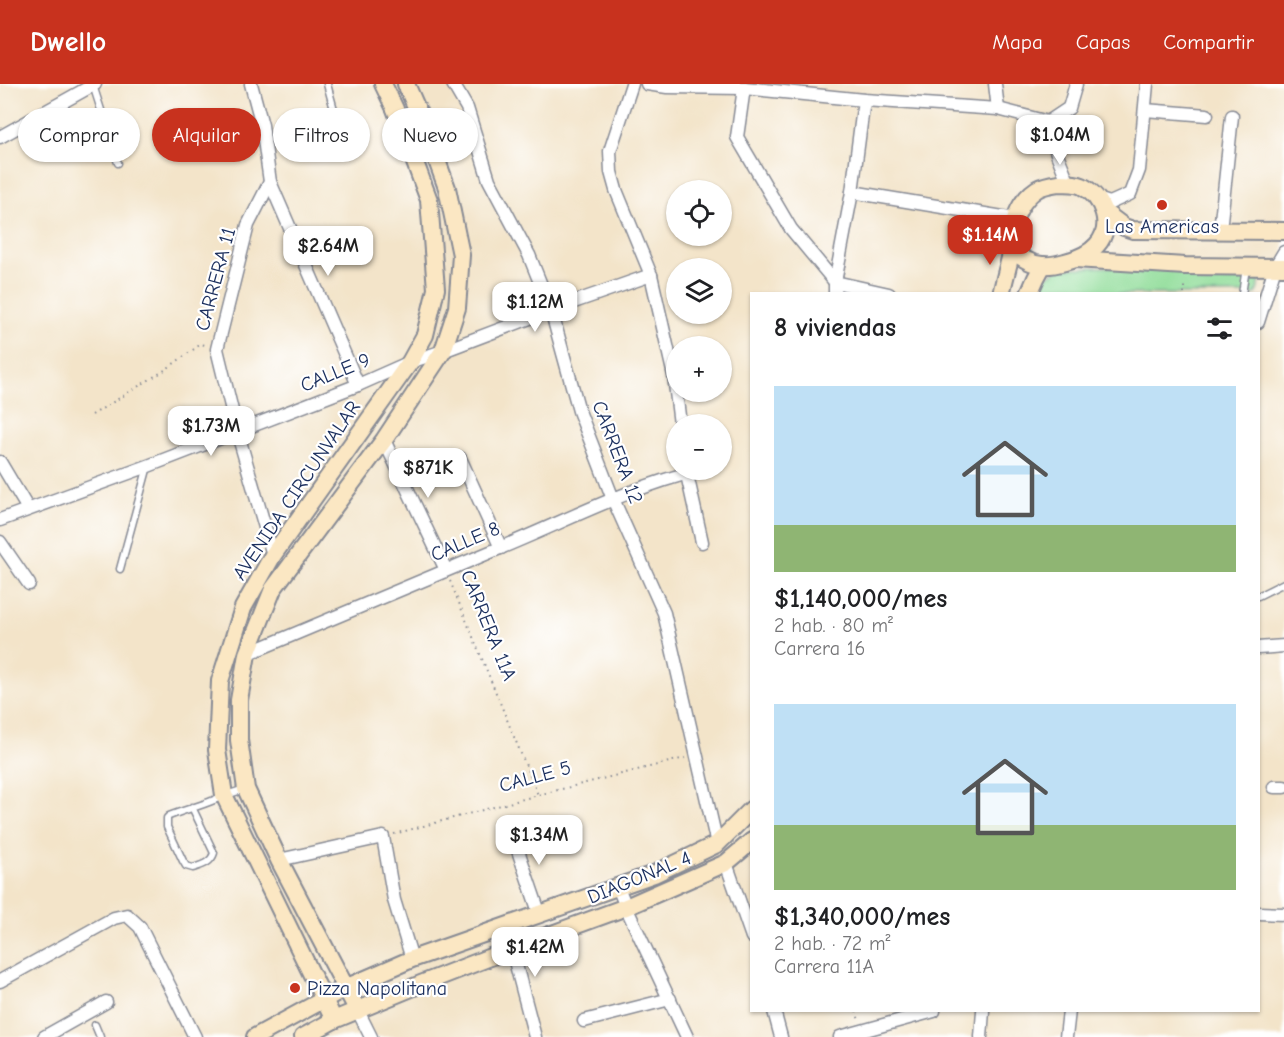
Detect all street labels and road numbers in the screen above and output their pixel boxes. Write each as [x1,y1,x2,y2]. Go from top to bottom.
street label: CARRERA 11 [191,225,240,333]
street label: CALLE 9 [297,348,373,397]
street label: AVENIDA CIRCUNVALAR [228,396,365,584]
street label: CARRERA 12 [587,397,648,507]
street label: CALLE 8 [427,517,503,566]
street label: CARRERA 11A [456,566,521,684]
street label: CALLE 5 [497,756,574,797]
street label: DIAGONAL 4 [584,846,694,909]

